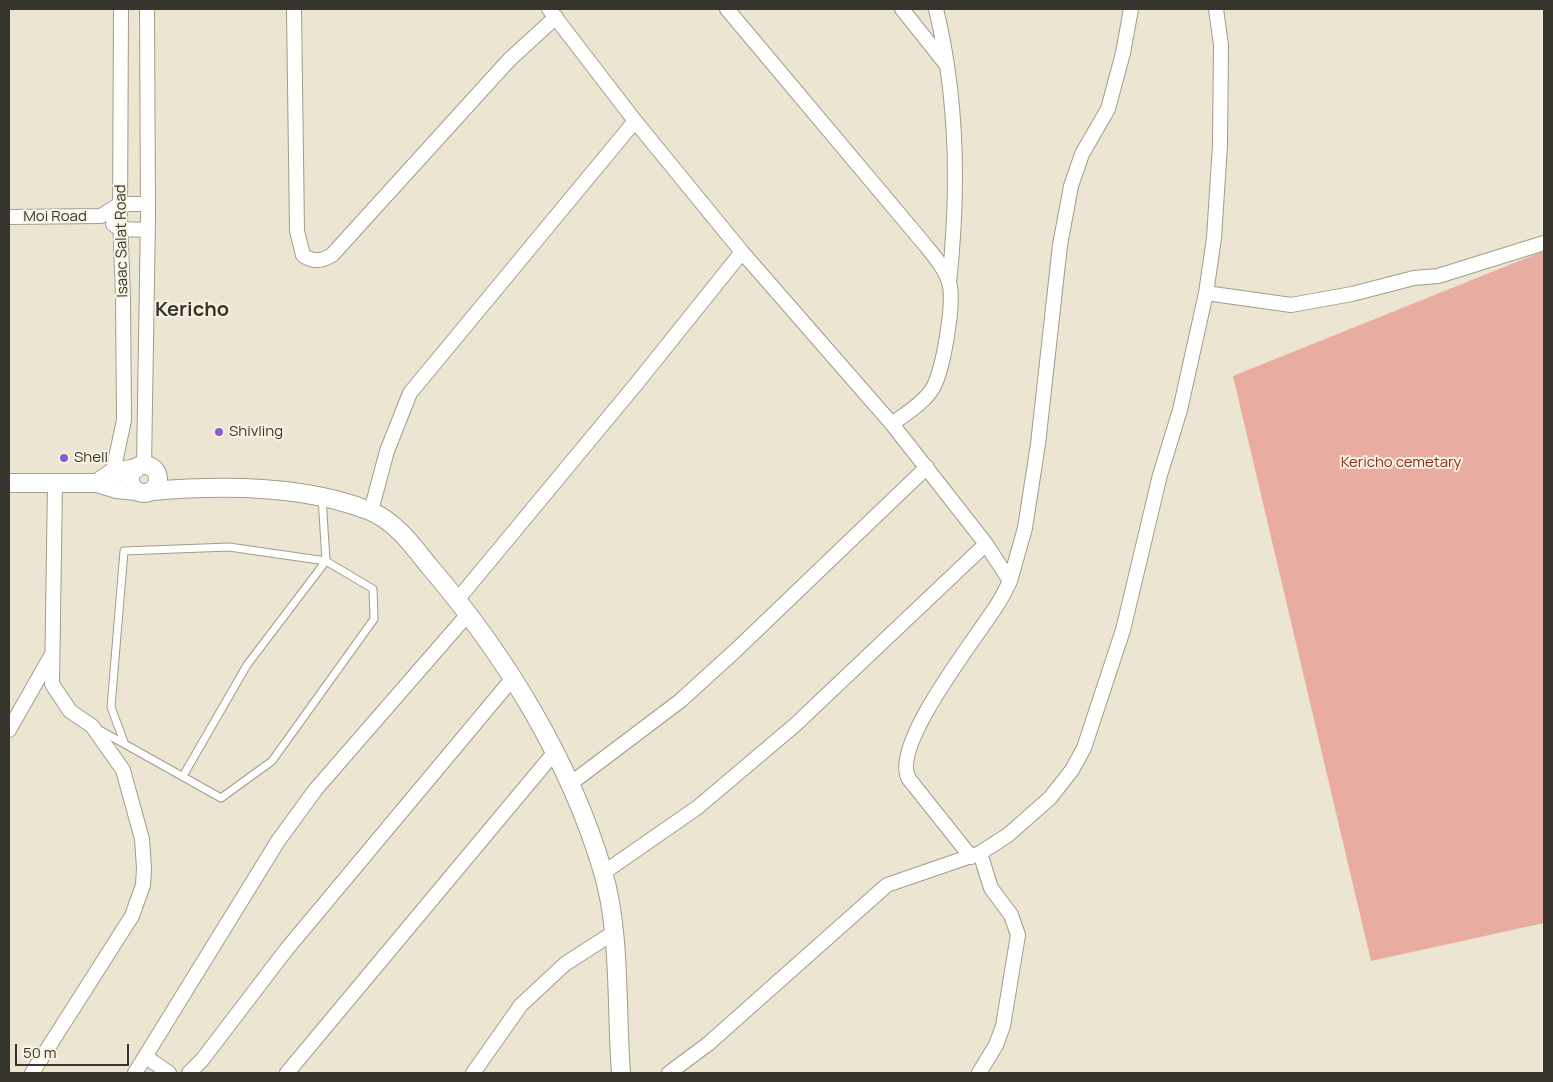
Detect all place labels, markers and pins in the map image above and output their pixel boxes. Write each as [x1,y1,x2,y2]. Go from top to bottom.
place label: Shivling [229,423,283,441]
marker: Shivling [213,426,225,438]
place label: Shell [74,449,108,467]
marker: Shell [58,452,70,464]

